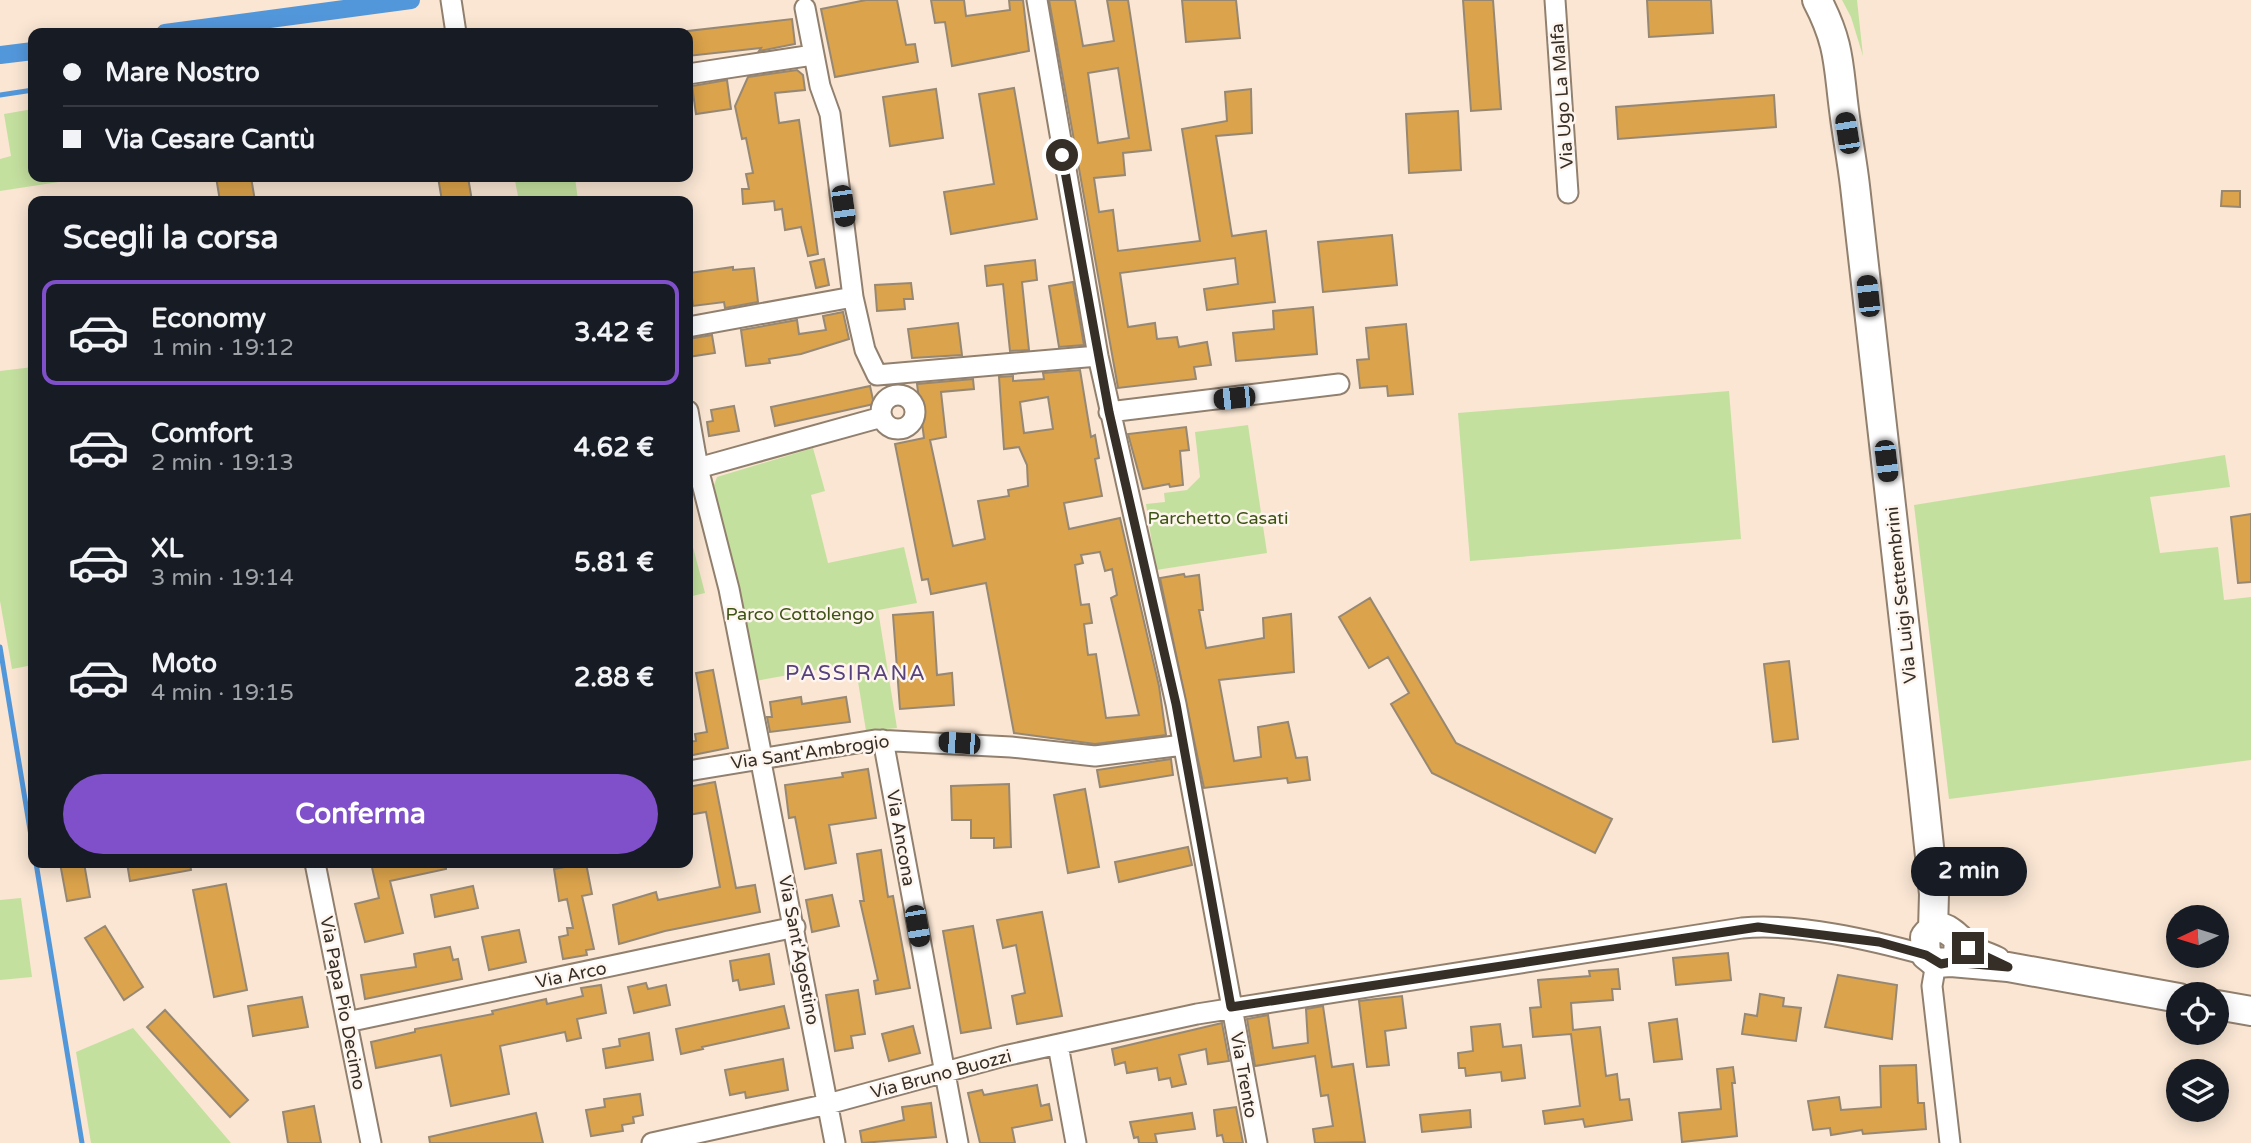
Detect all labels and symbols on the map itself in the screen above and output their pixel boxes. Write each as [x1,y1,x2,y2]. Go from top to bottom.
street label: Via Ugo La Malfa [1546,23,1578,169]
car [1834,111,1861,155]
route start [1046,139,1078,171]
car [830,184,857,228]
car [1856,274,1881,318]
car [1213,385,1256,411]
car [1874,439,1899,483]
street label: Via Luigi Settembrini [1881,505,1921,685]
park label: Parchetto Casati [1148,507,1288,529]
park label: Parco Cottolengo [725,603,875,625]
district label: PASSIRANA [785,661,927,686]
street label: Via Sant'Ambrogio [729,730,891,774]
car [938,731,981,755]
street label: Via Ancona [882,788,920,888]
callout: 2 min [1910,846,2026,895]
street label: Via Sant'Agostino [774,873,824,1027]
car [904,903,931,949]
north arrow [2166,905,2230,968]
street label: Via Papa Pio Decimo [315,914,371,1092]
route end [1952,932,1984,964]
street label: Via Arco [533,957,609,993]
street label: Via Trento [1226,1030,1262,1120]
street label: Via Bruno Buozzi [868,1045,1014,1103]

